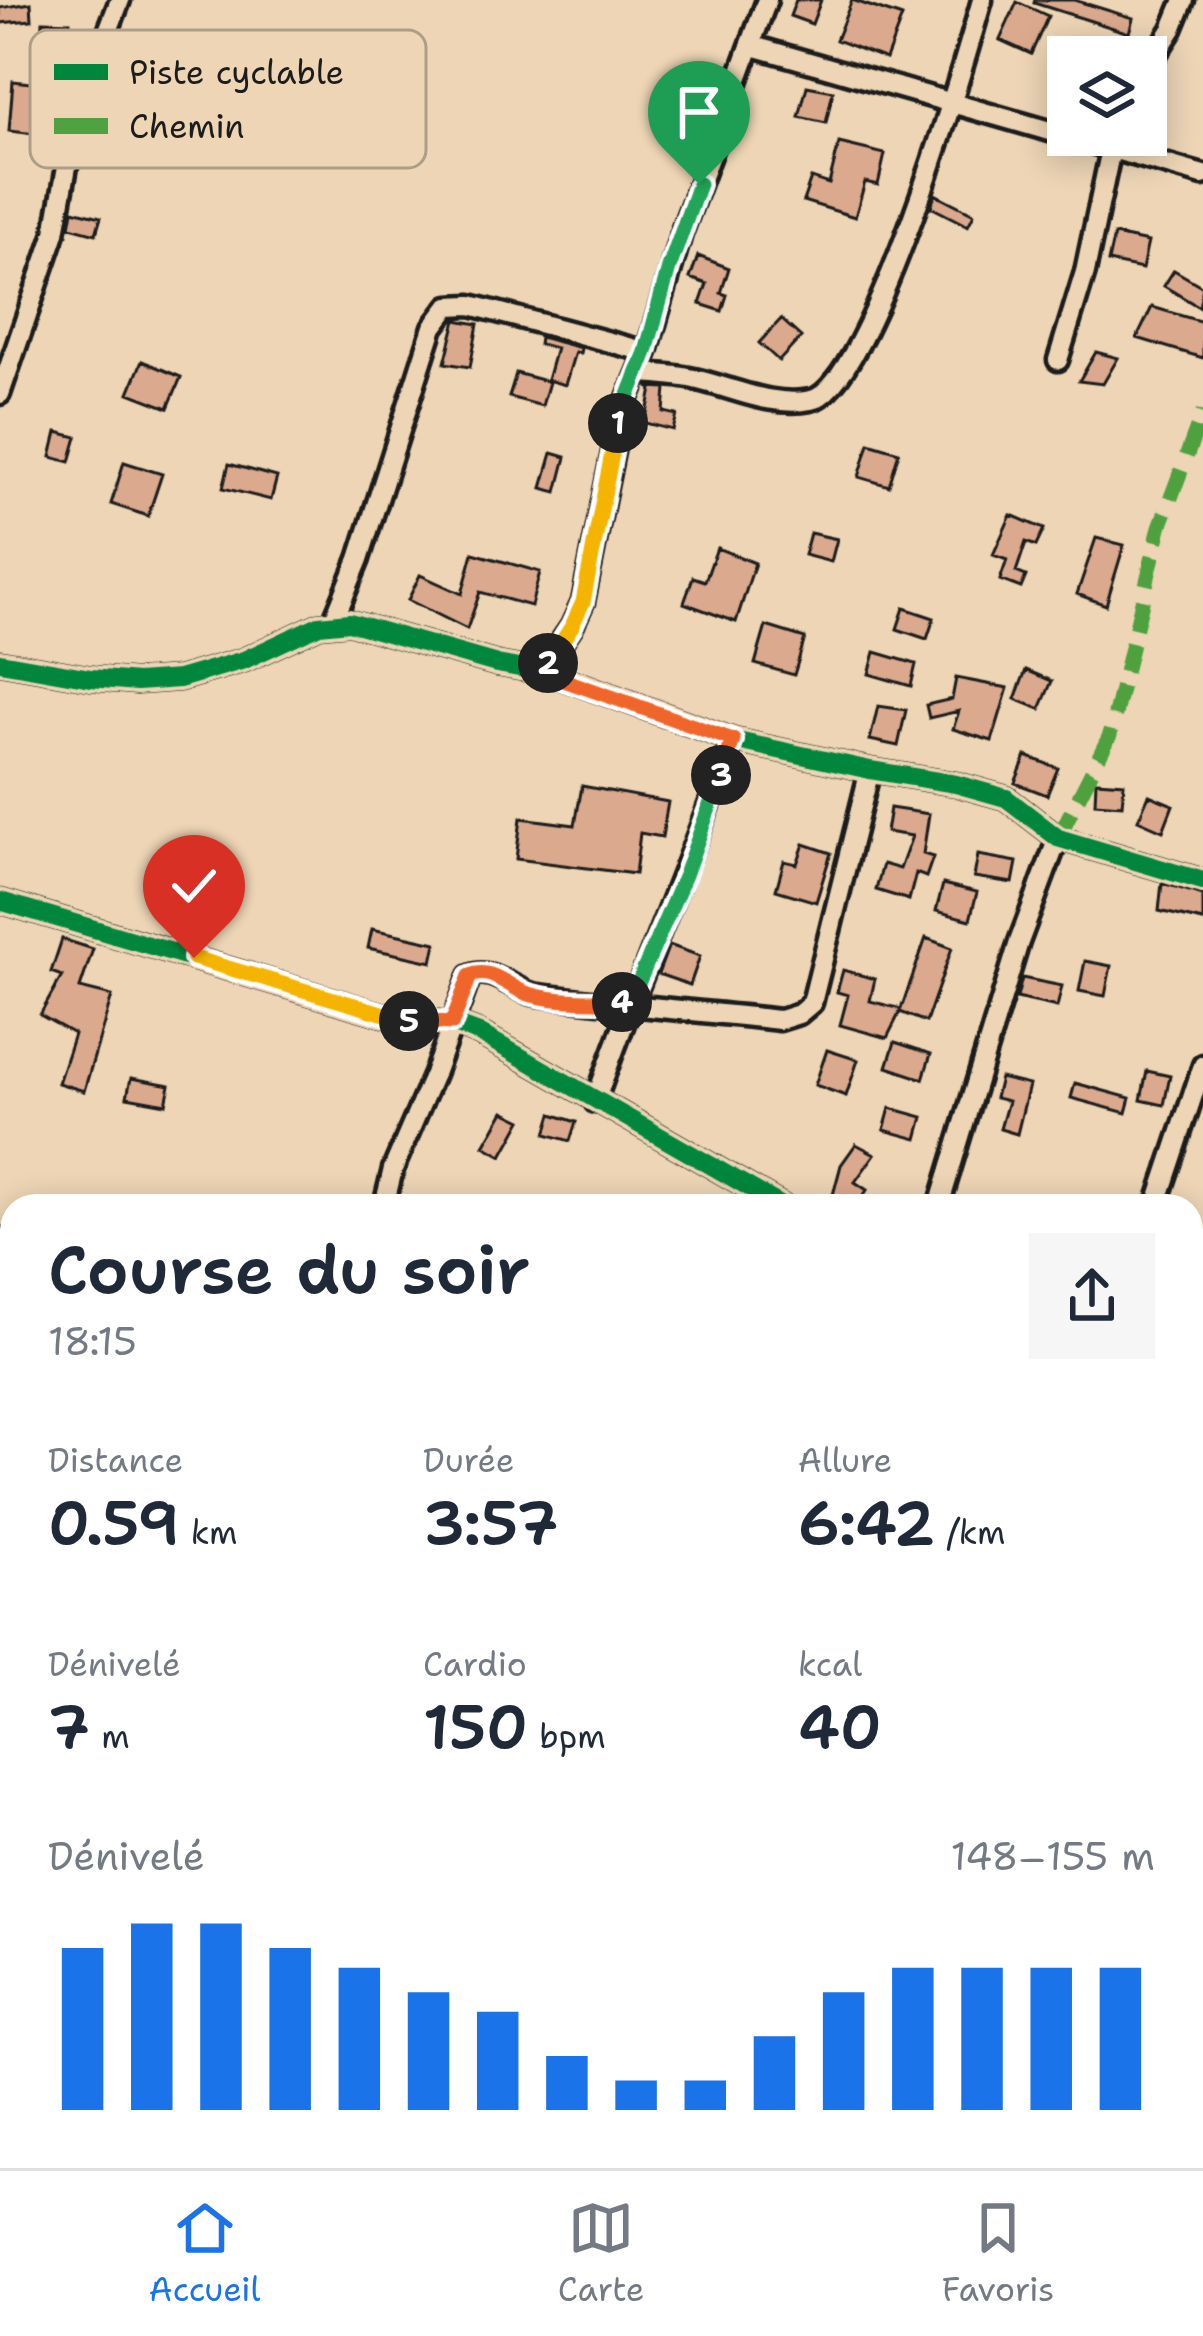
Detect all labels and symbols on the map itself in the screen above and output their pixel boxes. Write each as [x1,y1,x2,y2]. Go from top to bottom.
legend [30,30,426,168]
text: Piste cyclable [129,50,344,95]
pin [648,61,750,184]
text: Chemin [129,104,245,149]
pin: 1 [588,393,648,453]
pin: 2 [518,633,578,693]
pin: 3 [691,745,751,805]
pin [143,835,245,958]
pin: 4 [592,972,652,1032]
pin: 5 [379,991,439,1051]

